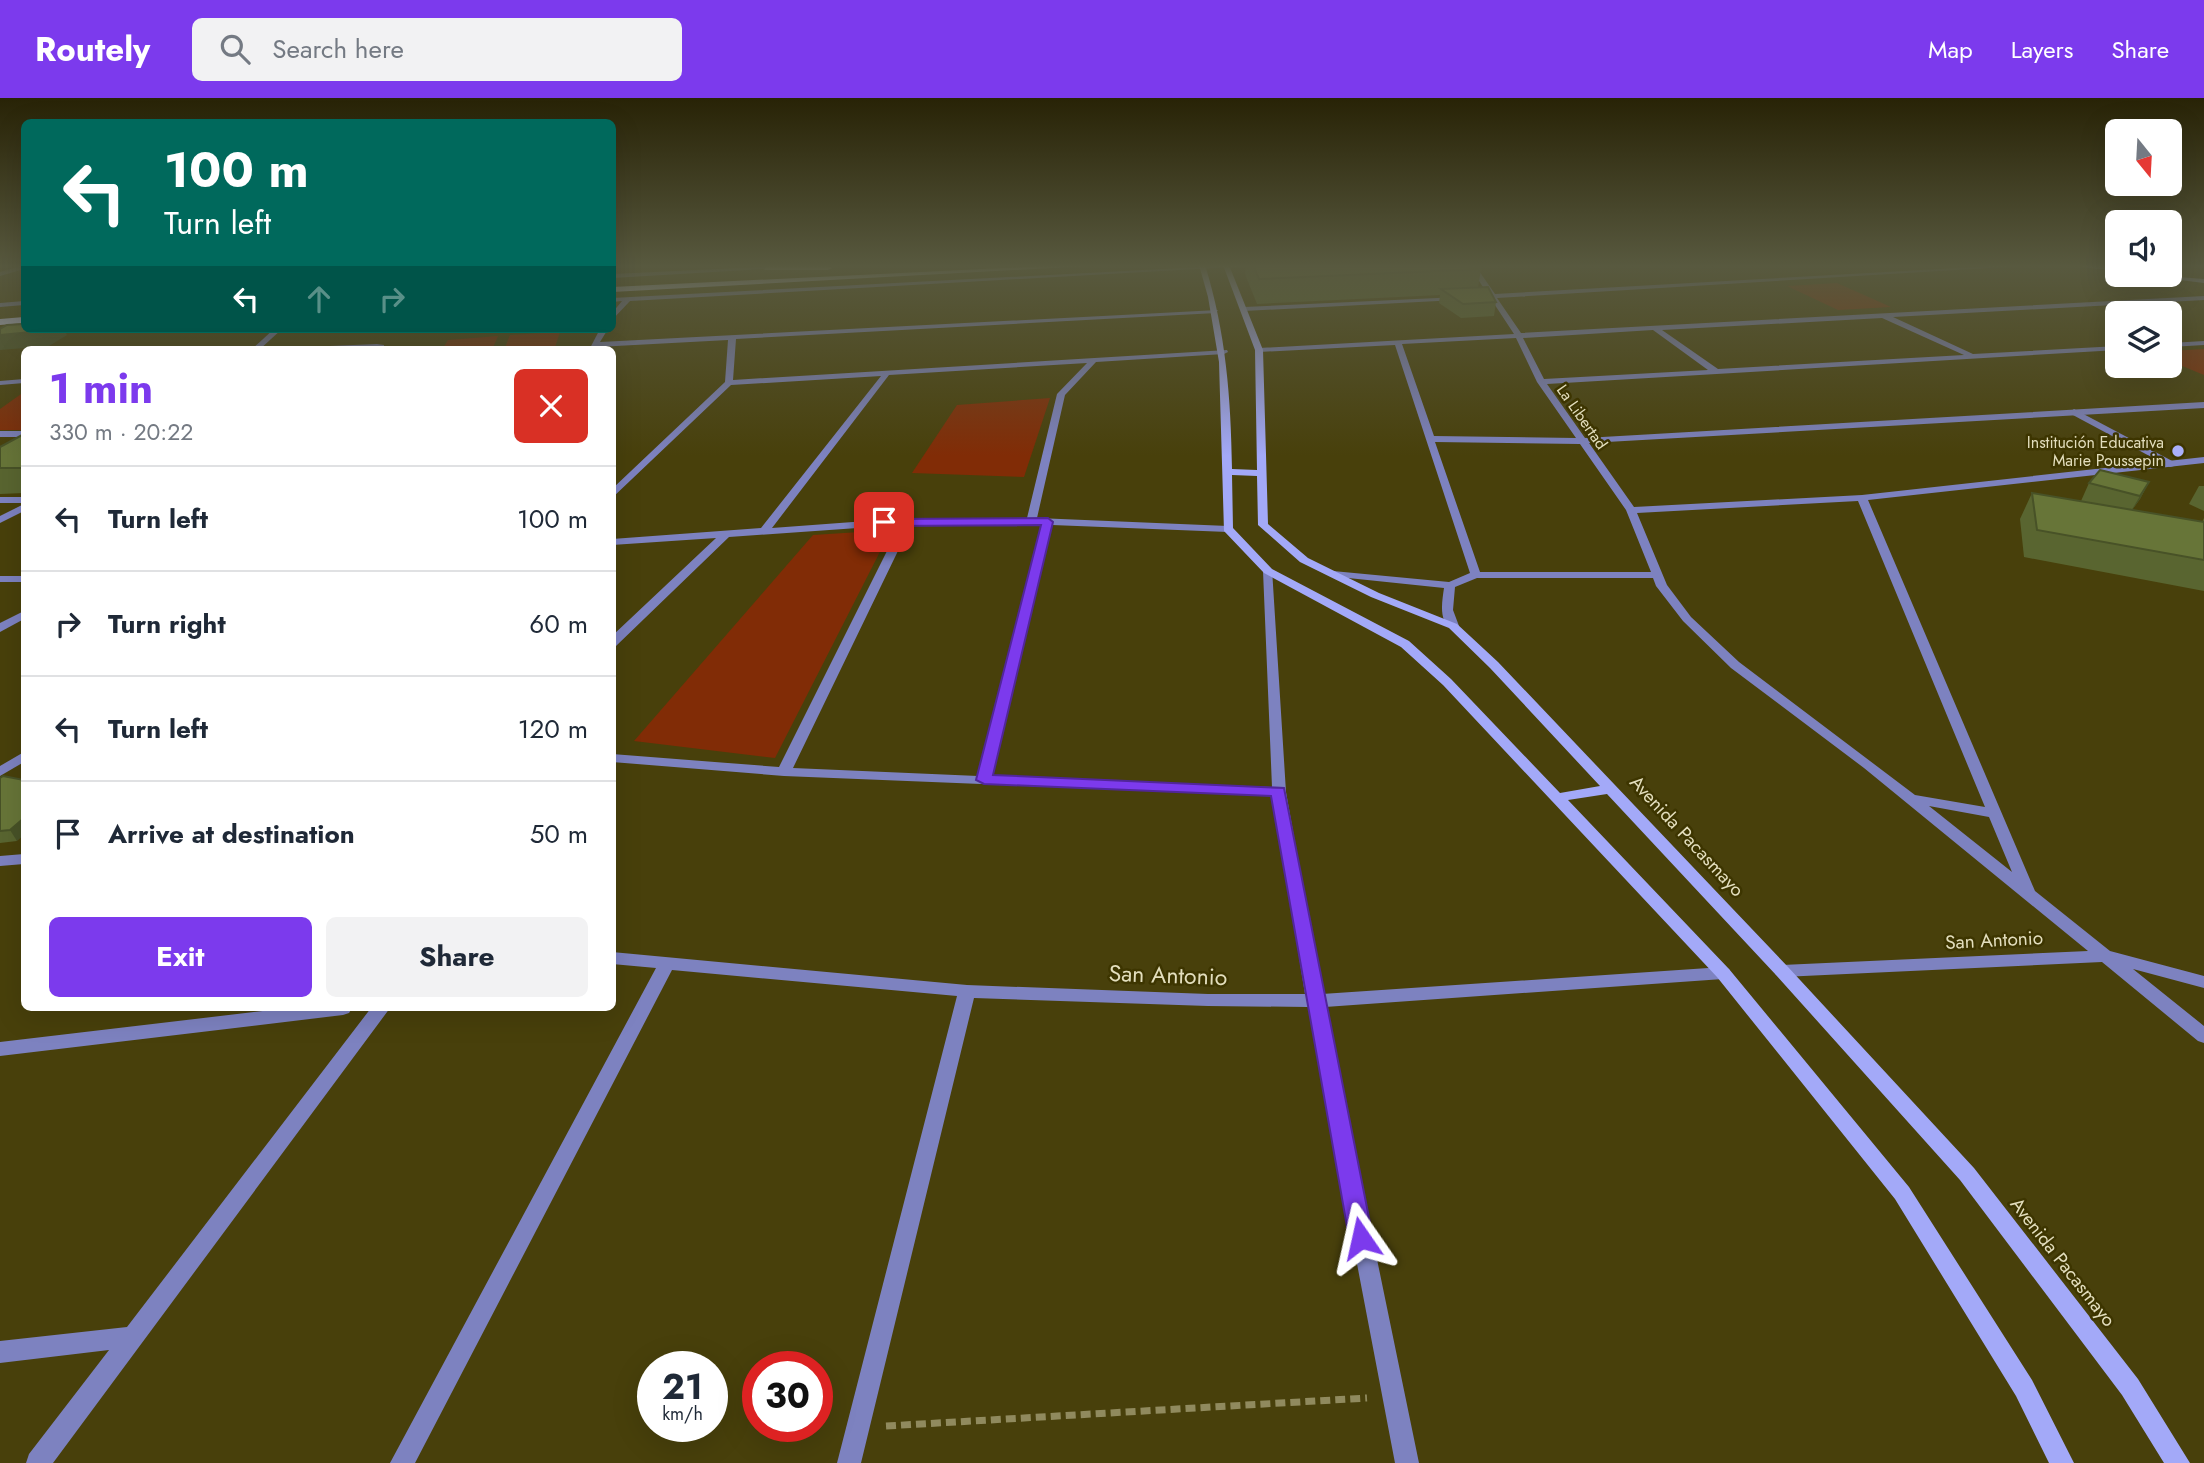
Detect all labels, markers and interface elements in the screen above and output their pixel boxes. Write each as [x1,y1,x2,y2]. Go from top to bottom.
search box [192,18,682,81]
text: Routely [35,26,150,73]
icon: search [216,30,254,68]
text: Search here [272,30,404,68]
text: Map [1928,32,1973,67]
text: Layers [2011,32,2073,67]
text: Share [2111,32,2169,67]
north arrow [2105,119,2182,196]
map controls [2105,119,2182,378]
text: 100 m [164,135,309,205]
icon: left [49,147,140,238]
text: Turn left [164,200,271,246]
button: sound [2105,210,2182,287]
icon: left [227,280,265,318]
icon: ahead [300,280,338,318]
icon: right [373,280,411,318]
button: layers [2105,301,2182,378]
text: 1 min [49,358,153,419]
button: close [514,369,588,443]
street label: La Libertad [1551,380,1613,454]
text: 330 m · 20:22 [49,415,193,449]
place label: Institución Educativa Marie Poussepin [2027,431,2164,472]
marker: Institución Educativa Marie Poussepin [2170,443,2186,459]
pin [854,492,914,552]
icon: left [49,500,87,538]
text: Turn left [108,500,208,538]
text: 100 m [517,500,588,538]
icon: arrive [865,503,903,541]
icon: right [49,605,87,643]
text: Turn right [108,605,226,643]
text: 60 m [529,605,588,643]
icon: left [49,710,87,748]
text: Turn left [108,710,208,748]
text: 120 m [518,710,588,748]
street label: Avenida Pacasmayo [1624,769,1750,903]
icon: arrive [49,815,87,853]
text: Arrive at destination [108,815,355,853]
text: 50 m [530,815,588,853]
button: Exit [49,917,312,997]
button: Share [326,917,588,997]
street label: San Antonio [1944,924,2044,956]
street label: San Antonio [1108,956,1228,994]
street label: Avenida Pacasmayo [2004,1192,2122,1332]
position arrow [1324,1201,1398,1275]
speed limit sign: 30 [742,1351,833,1442]
text: 21 [662,1362,703,1412]
text: km/h [662,1401,703,1427]

